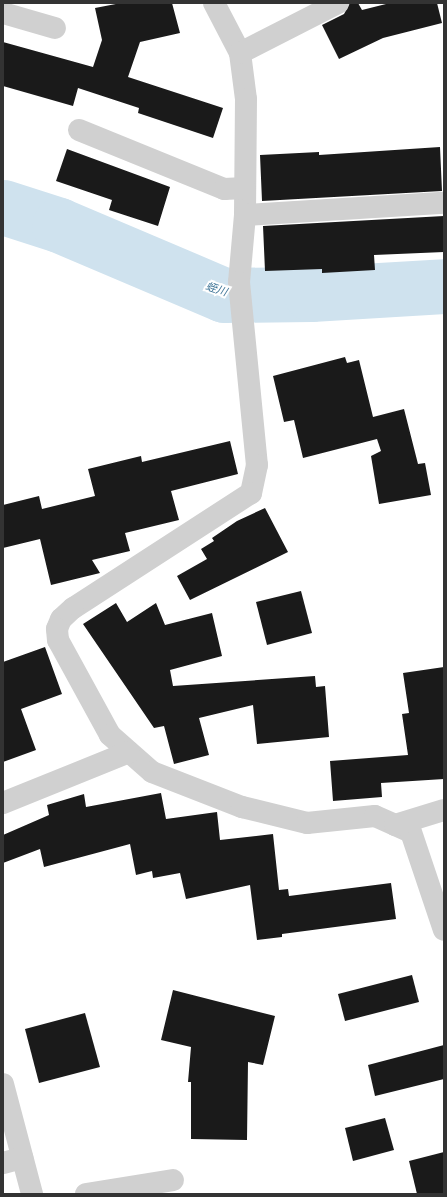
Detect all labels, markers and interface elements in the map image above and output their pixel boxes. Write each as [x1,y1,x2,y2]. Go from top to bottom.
water label: 蛭川 [203,280,229,300]

